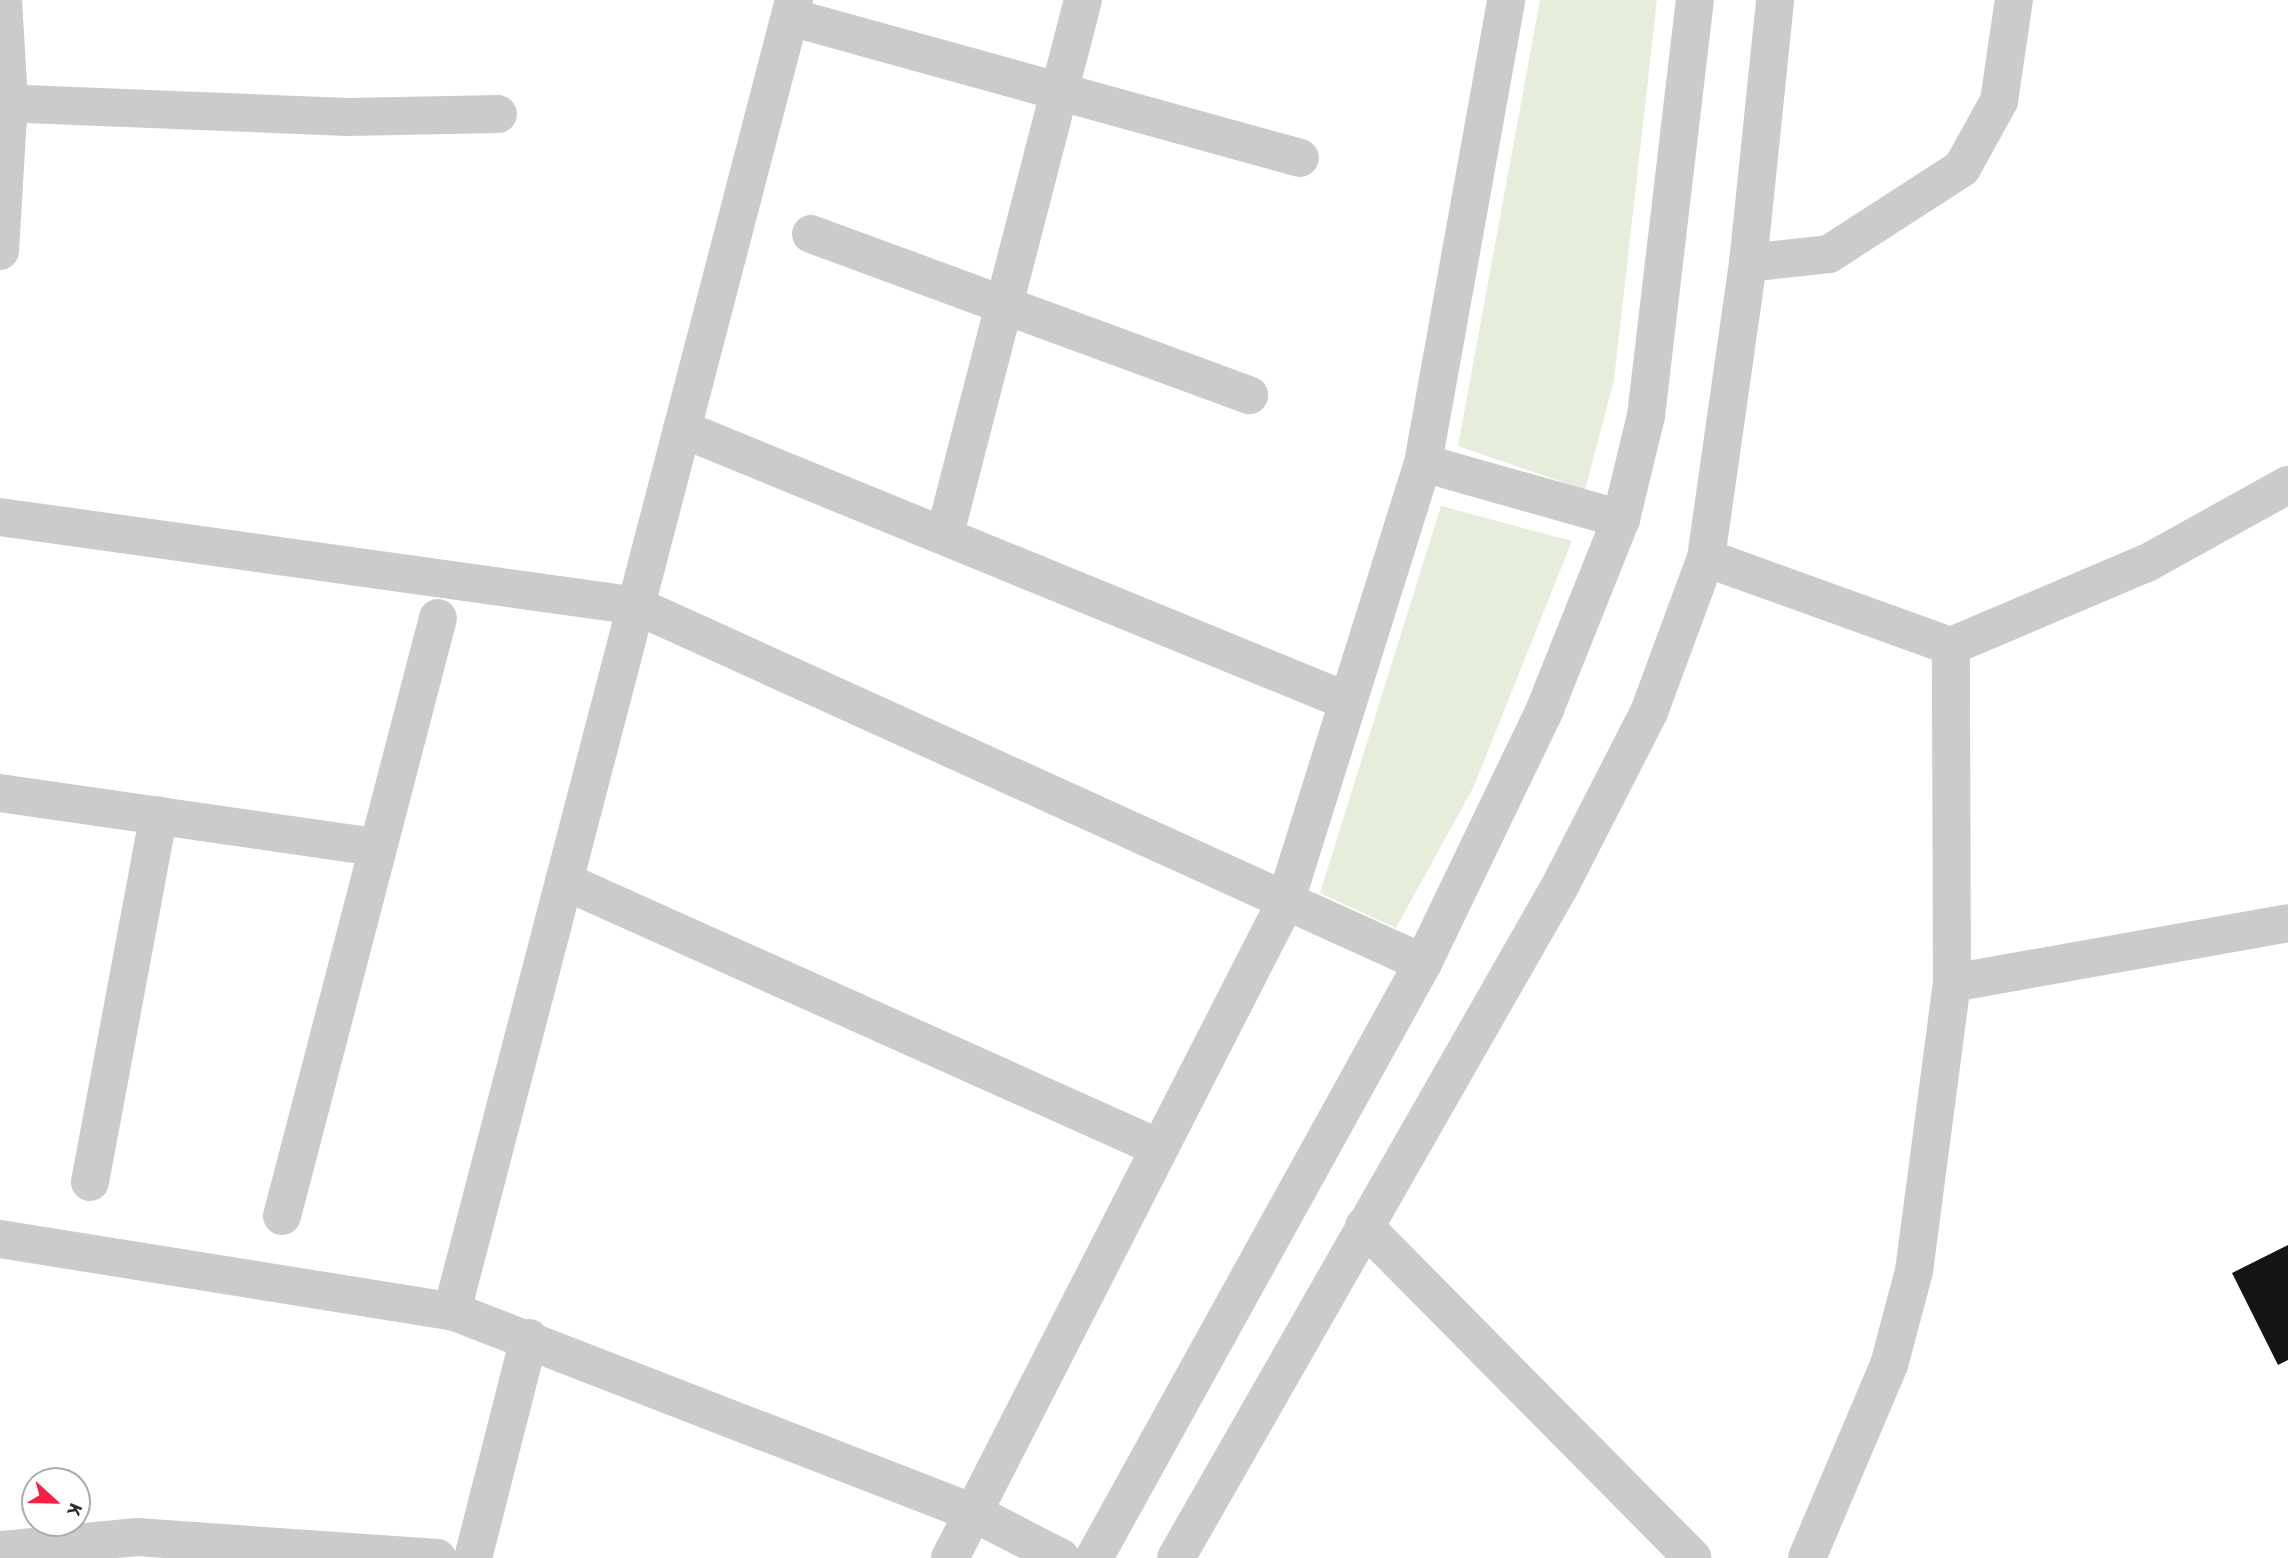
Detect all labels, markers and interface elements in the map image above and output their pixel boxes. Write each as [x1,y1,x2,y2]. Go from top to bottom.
north arrow [21,1467,91,1537]
text: K [59,1499,89,1520]

